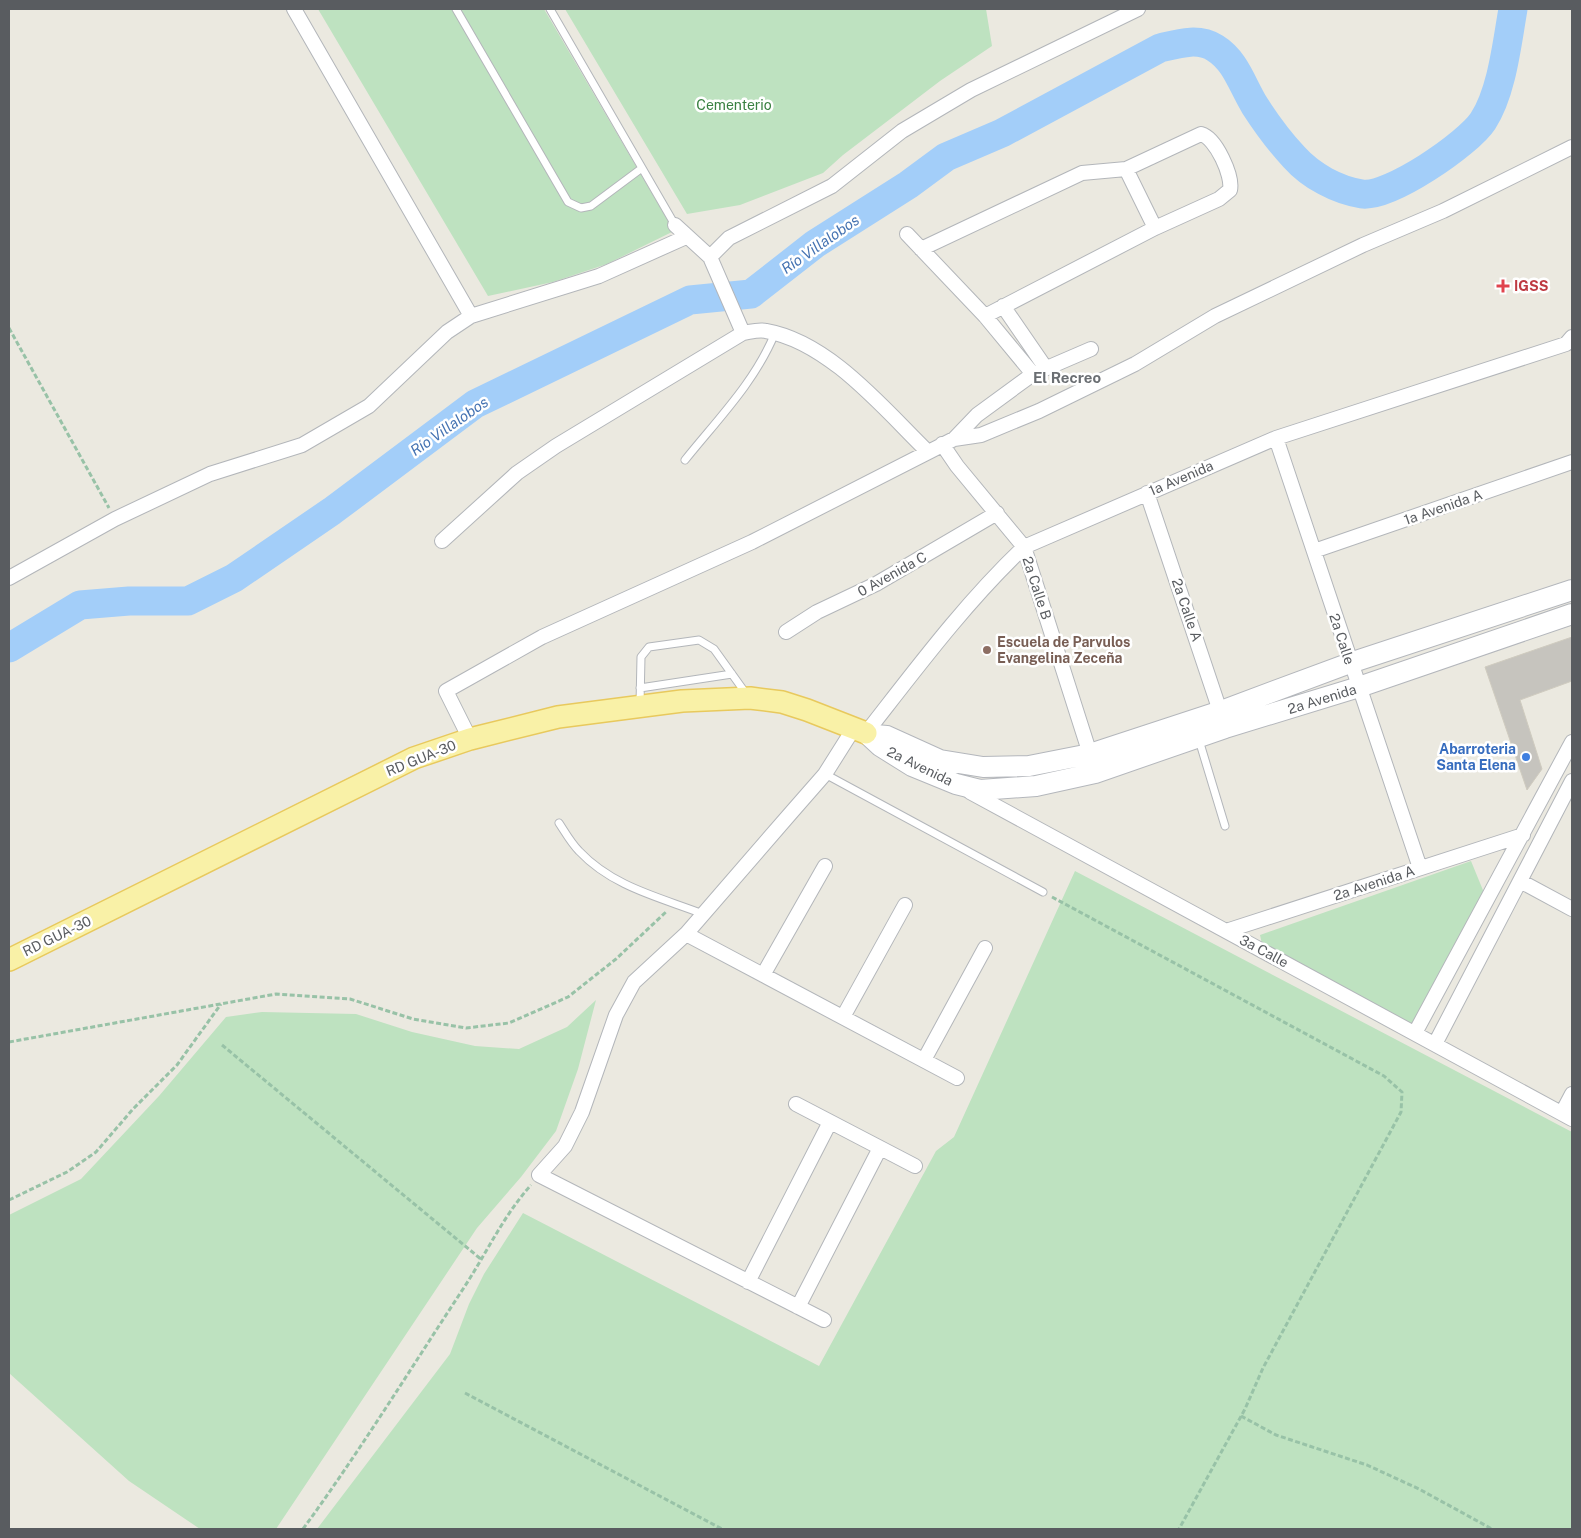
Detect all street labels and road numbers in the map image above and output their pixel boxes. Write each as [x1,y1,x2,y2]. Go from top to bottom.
street label: 1a Avenida [1146,457,1216,499]
street label: 1a Avenida A [1402,486,1484,528]
street label: 0 Avenida C [855,548,929,600]
street label: 2a Calle B [1019,554,1055,622]
street label: 2a Calle A [1169,576,1205,644]
street label: 2a Calle [1326,611,1358,667]
street label: 2a Avenida [1286,681,1358,717]
street label: RD GUA-30 [384,737,458,779]
street label: 2a Avenida [885,743,955,789]
street label: 2a Avenida A [1331,862,1417,904]
street label: RD GUA-30 [20,913,94,959]
street label: 3a Calle [1237,931,1291,971]

